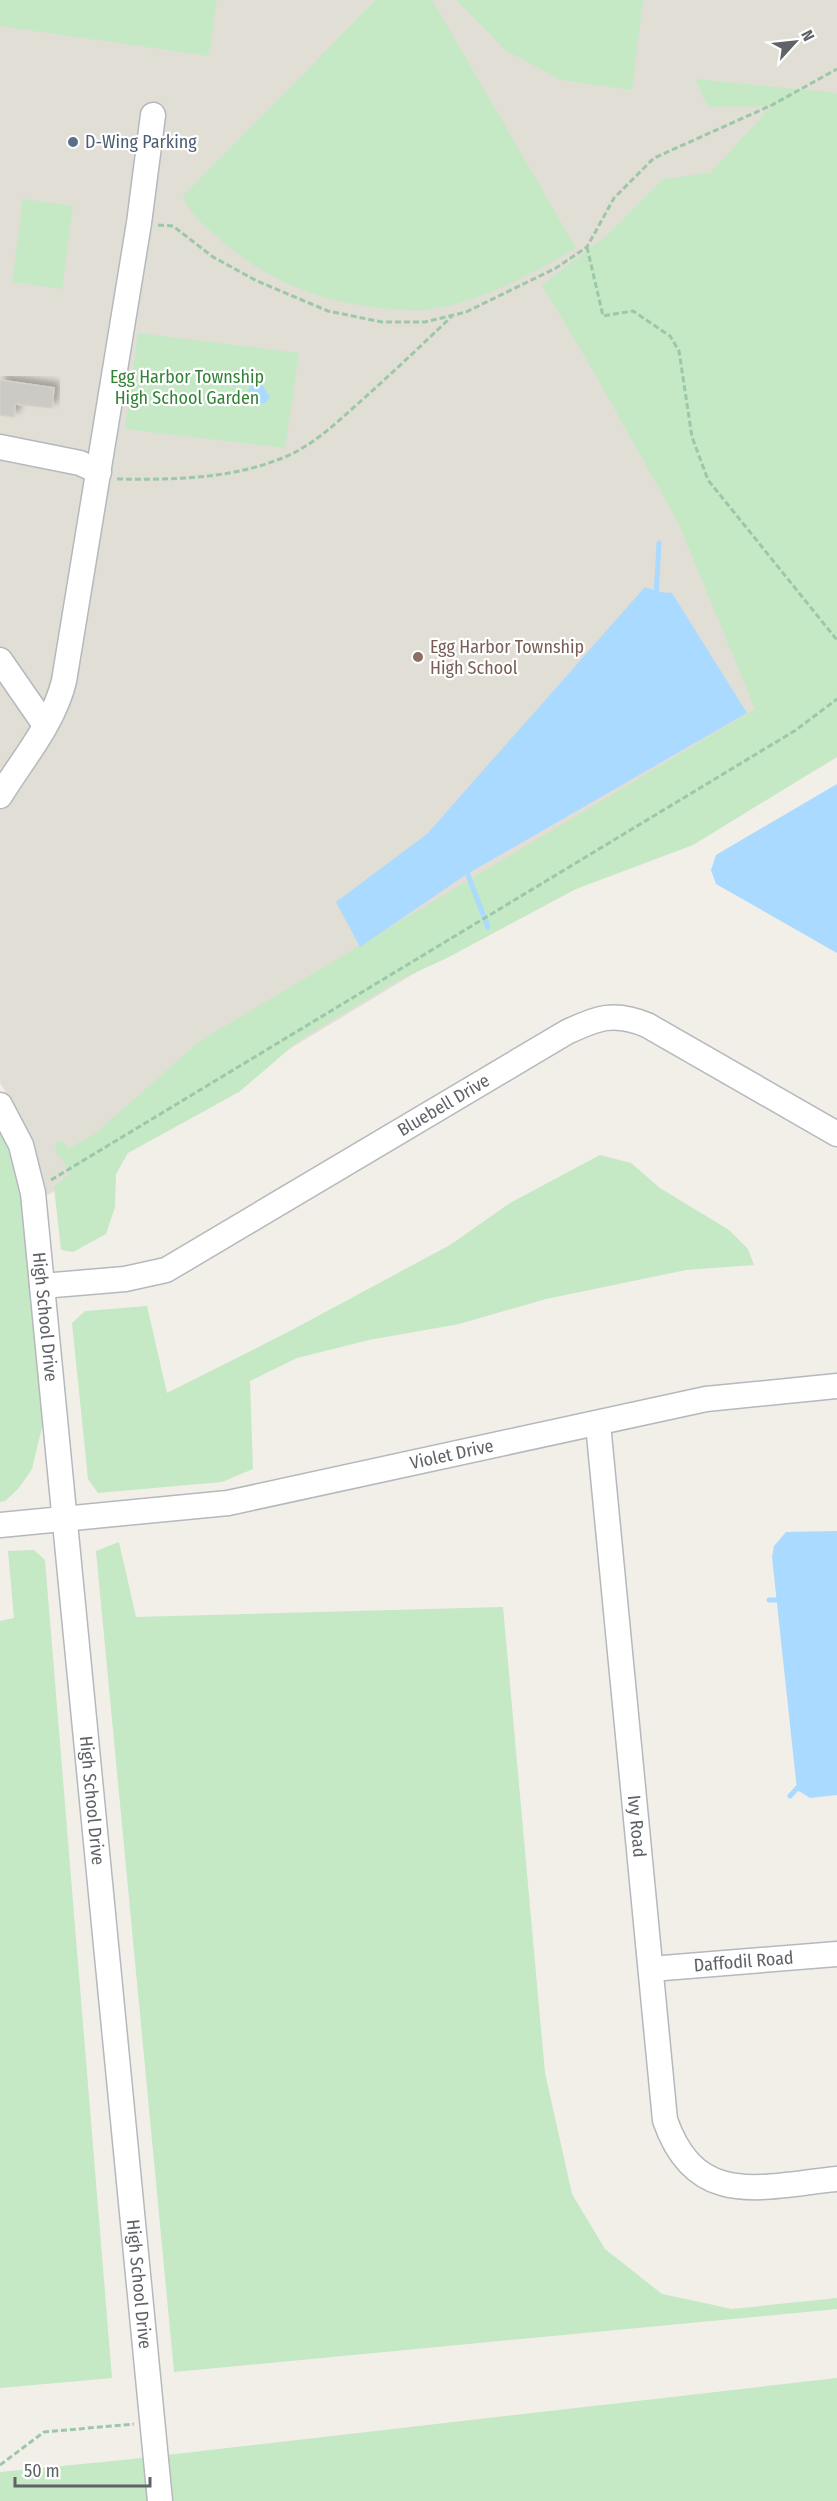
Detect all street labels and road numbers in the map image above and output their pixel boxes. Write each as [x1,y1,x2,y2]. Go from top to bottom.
street label: Bluebell Drive [393,1069,494,1141]
street label: High School Drive [28,1251,62,1383]
street label: Violet Drive [408,1435,496,1474]
street label: High School Drive [75,1735,109,1866]
street label: Ivy Road [623,1794,651,1858]
street label: Daffodil Road [693,1947,794,1977]
street label: High School Drive [122,2218,156,2350]

